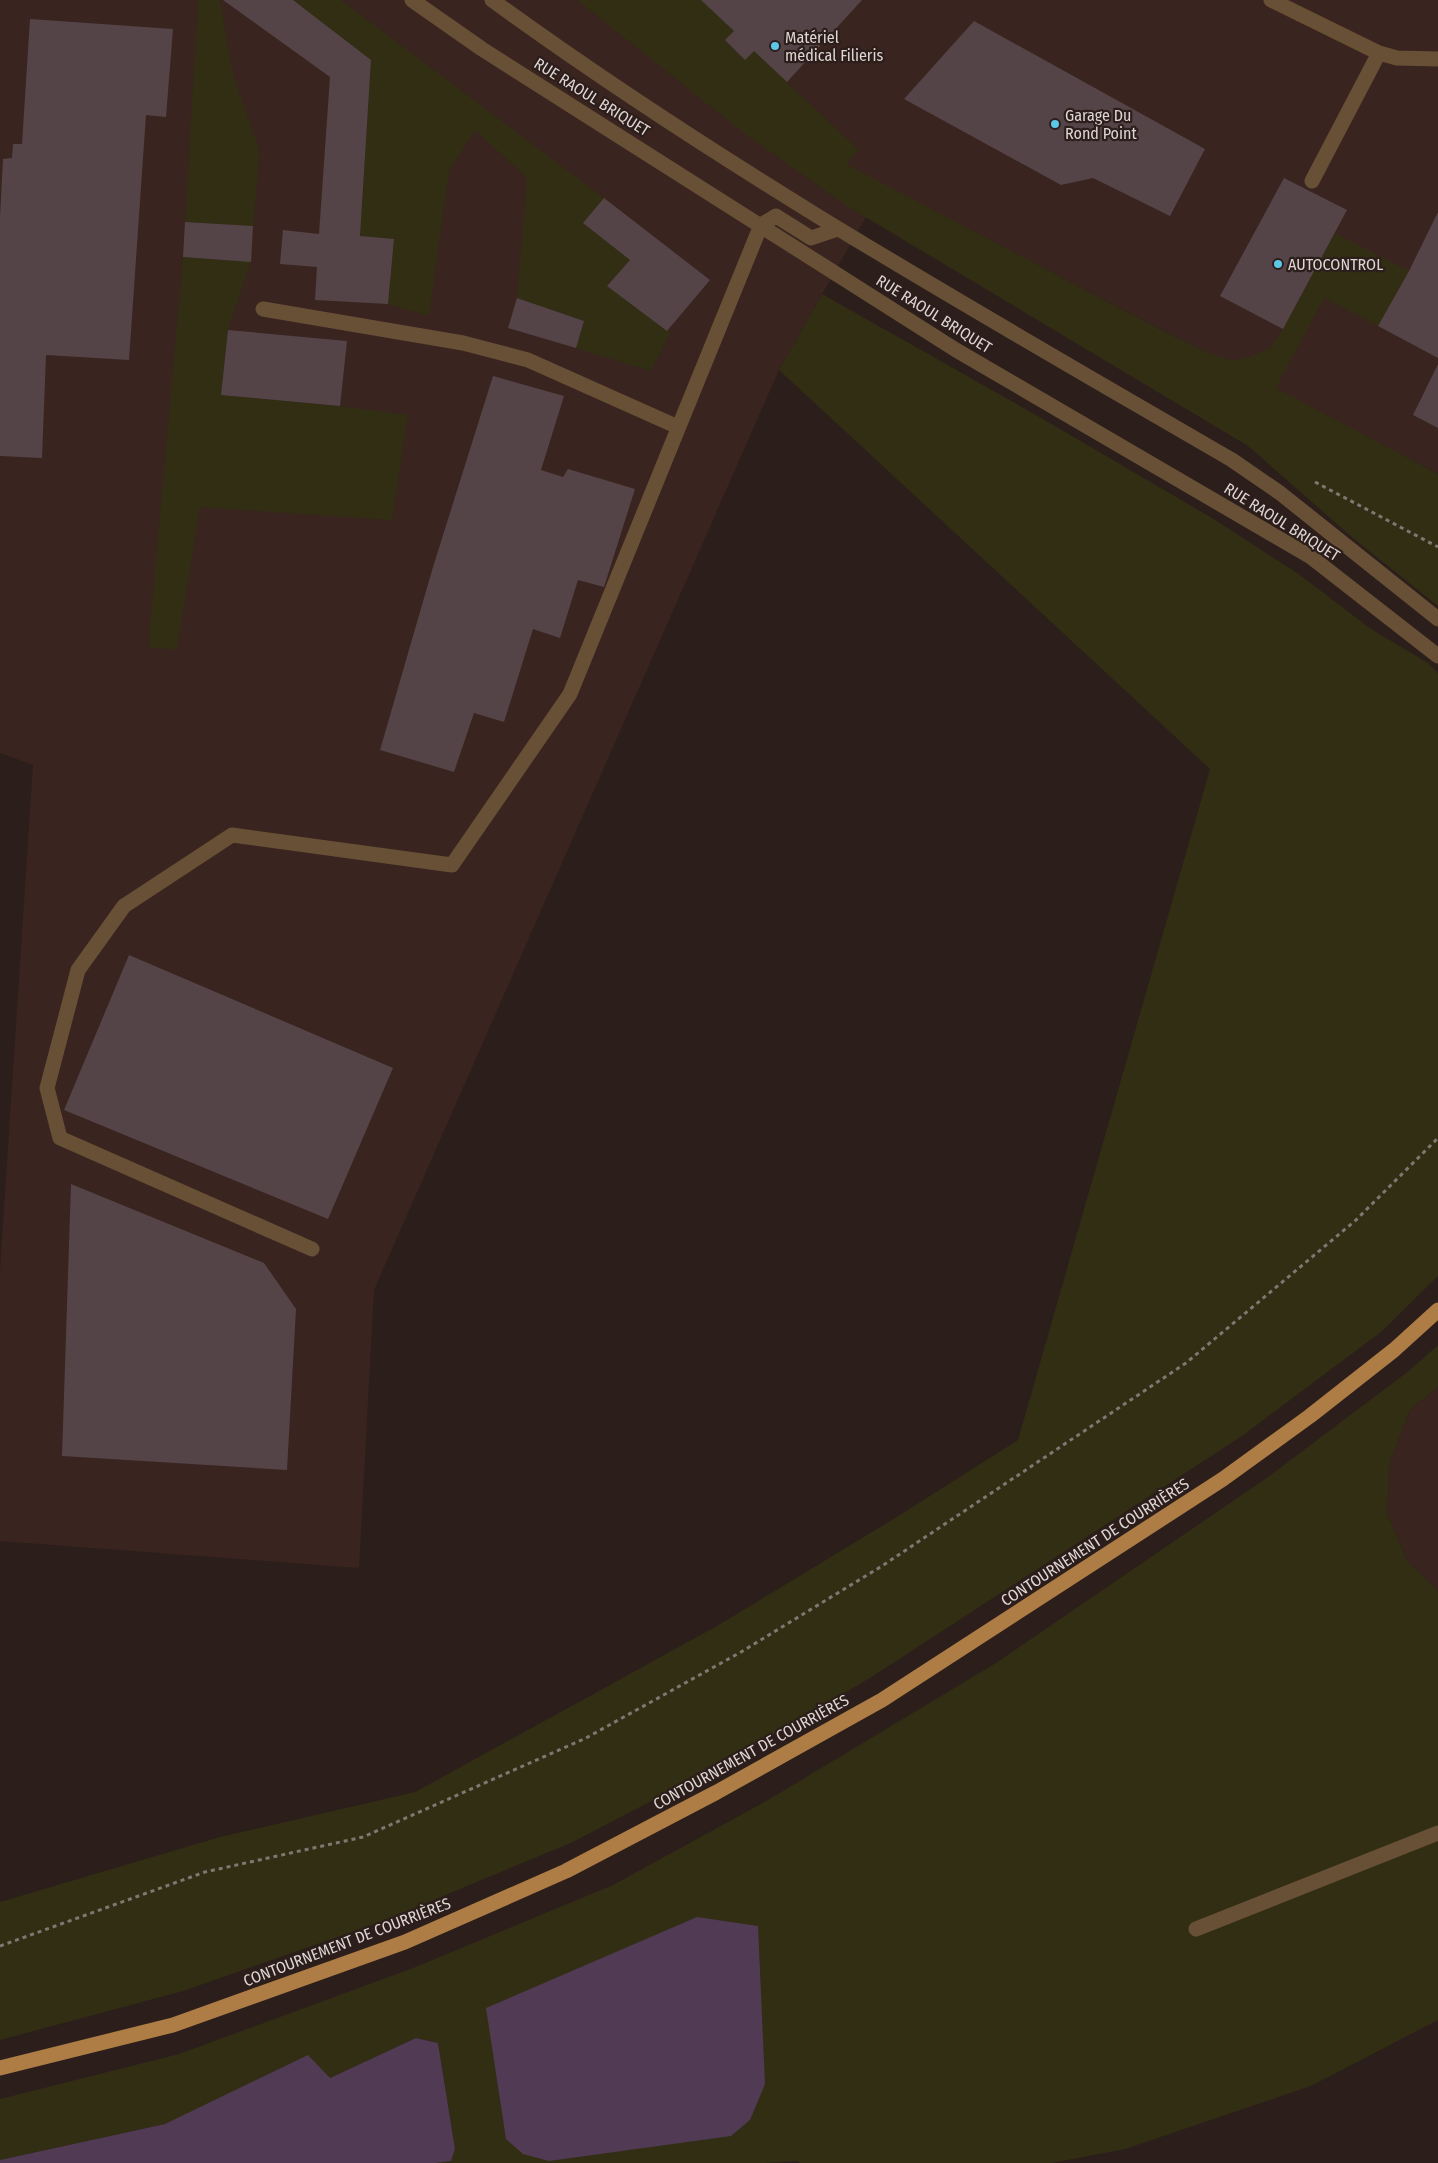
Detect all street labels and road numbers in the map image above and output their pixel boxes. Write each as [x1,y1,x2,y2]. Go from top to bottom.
street label: RUE RAOUL BRIQUET [531,54,654,141]
street label: RUE RAOUL BRIQUET [873,271,996,358]
street label: RUE RAOUL BRIQUET [1221,479,1344,566]
street label: CONTOURNEMENT DE COURRIÈRES [997,1474,1193,1610]
street label: CONTOURNEMENT DE COURRIÈRES [650,1690,852,1814]
street label: CONTOURNEMENT DE COURRIÈRES [241,1894,453,1990]

